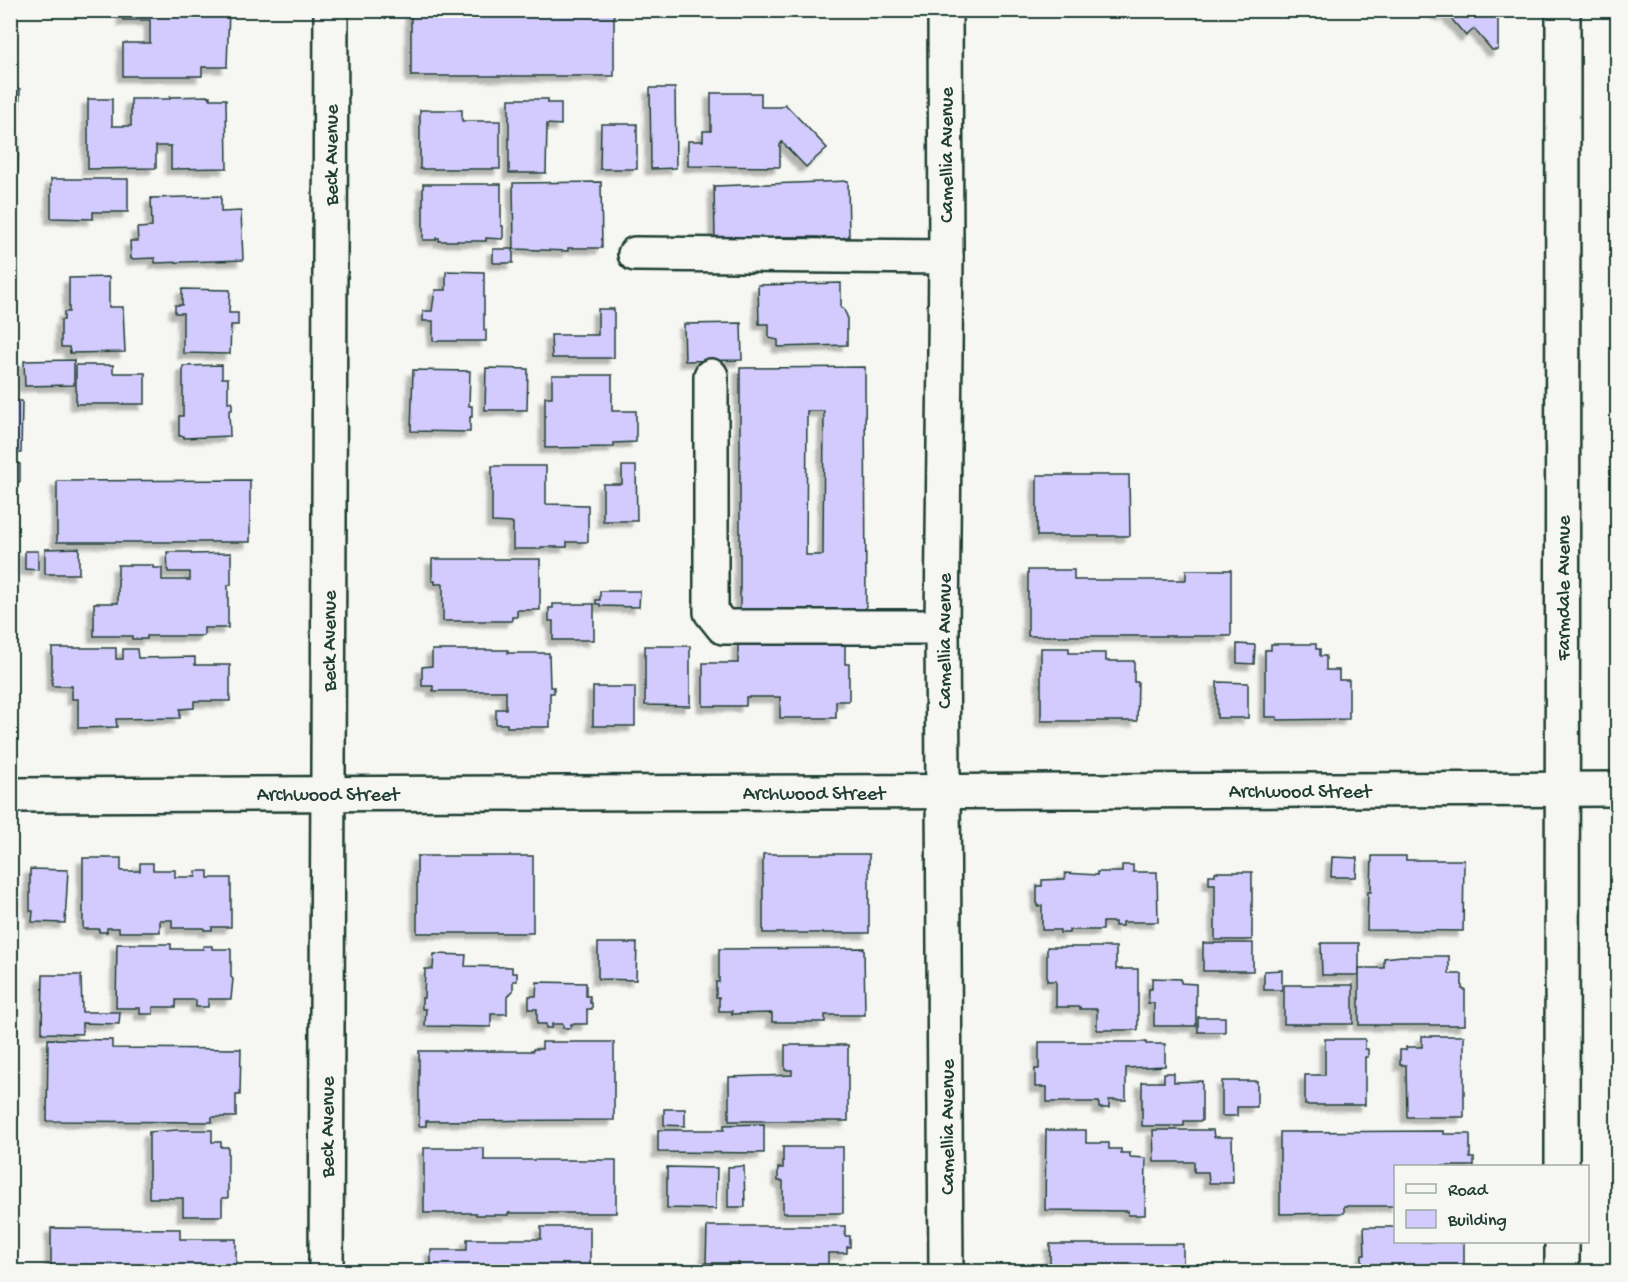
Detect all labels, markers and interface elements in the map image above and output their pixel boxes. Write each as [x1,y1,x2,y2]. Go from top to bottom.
street label: Camellia Avenue [937,87,960,223]
street label: Beck Avenue [322,104,345,207]
street label: Farmdale Avenue [1554,515,1577,662]
street label: Camellia Avenue [935,573,958,709]
street label: Beck Avenue [320,590,343,693]
street label: Archwood Street [1229,782,1373,805]
street label: Archwood Street [743,784,887,807]
street label: Archwood Street [257,785,401,808]
street label: Camellia Avenue [938,1059,961,1195]
street label: Beck Avenue [318,1076,341,1179]
legend [1394,1165,1589,1243]
text: Road [1448,1181,1489,1202]
text: Building [1447,1211,1507,1232]

